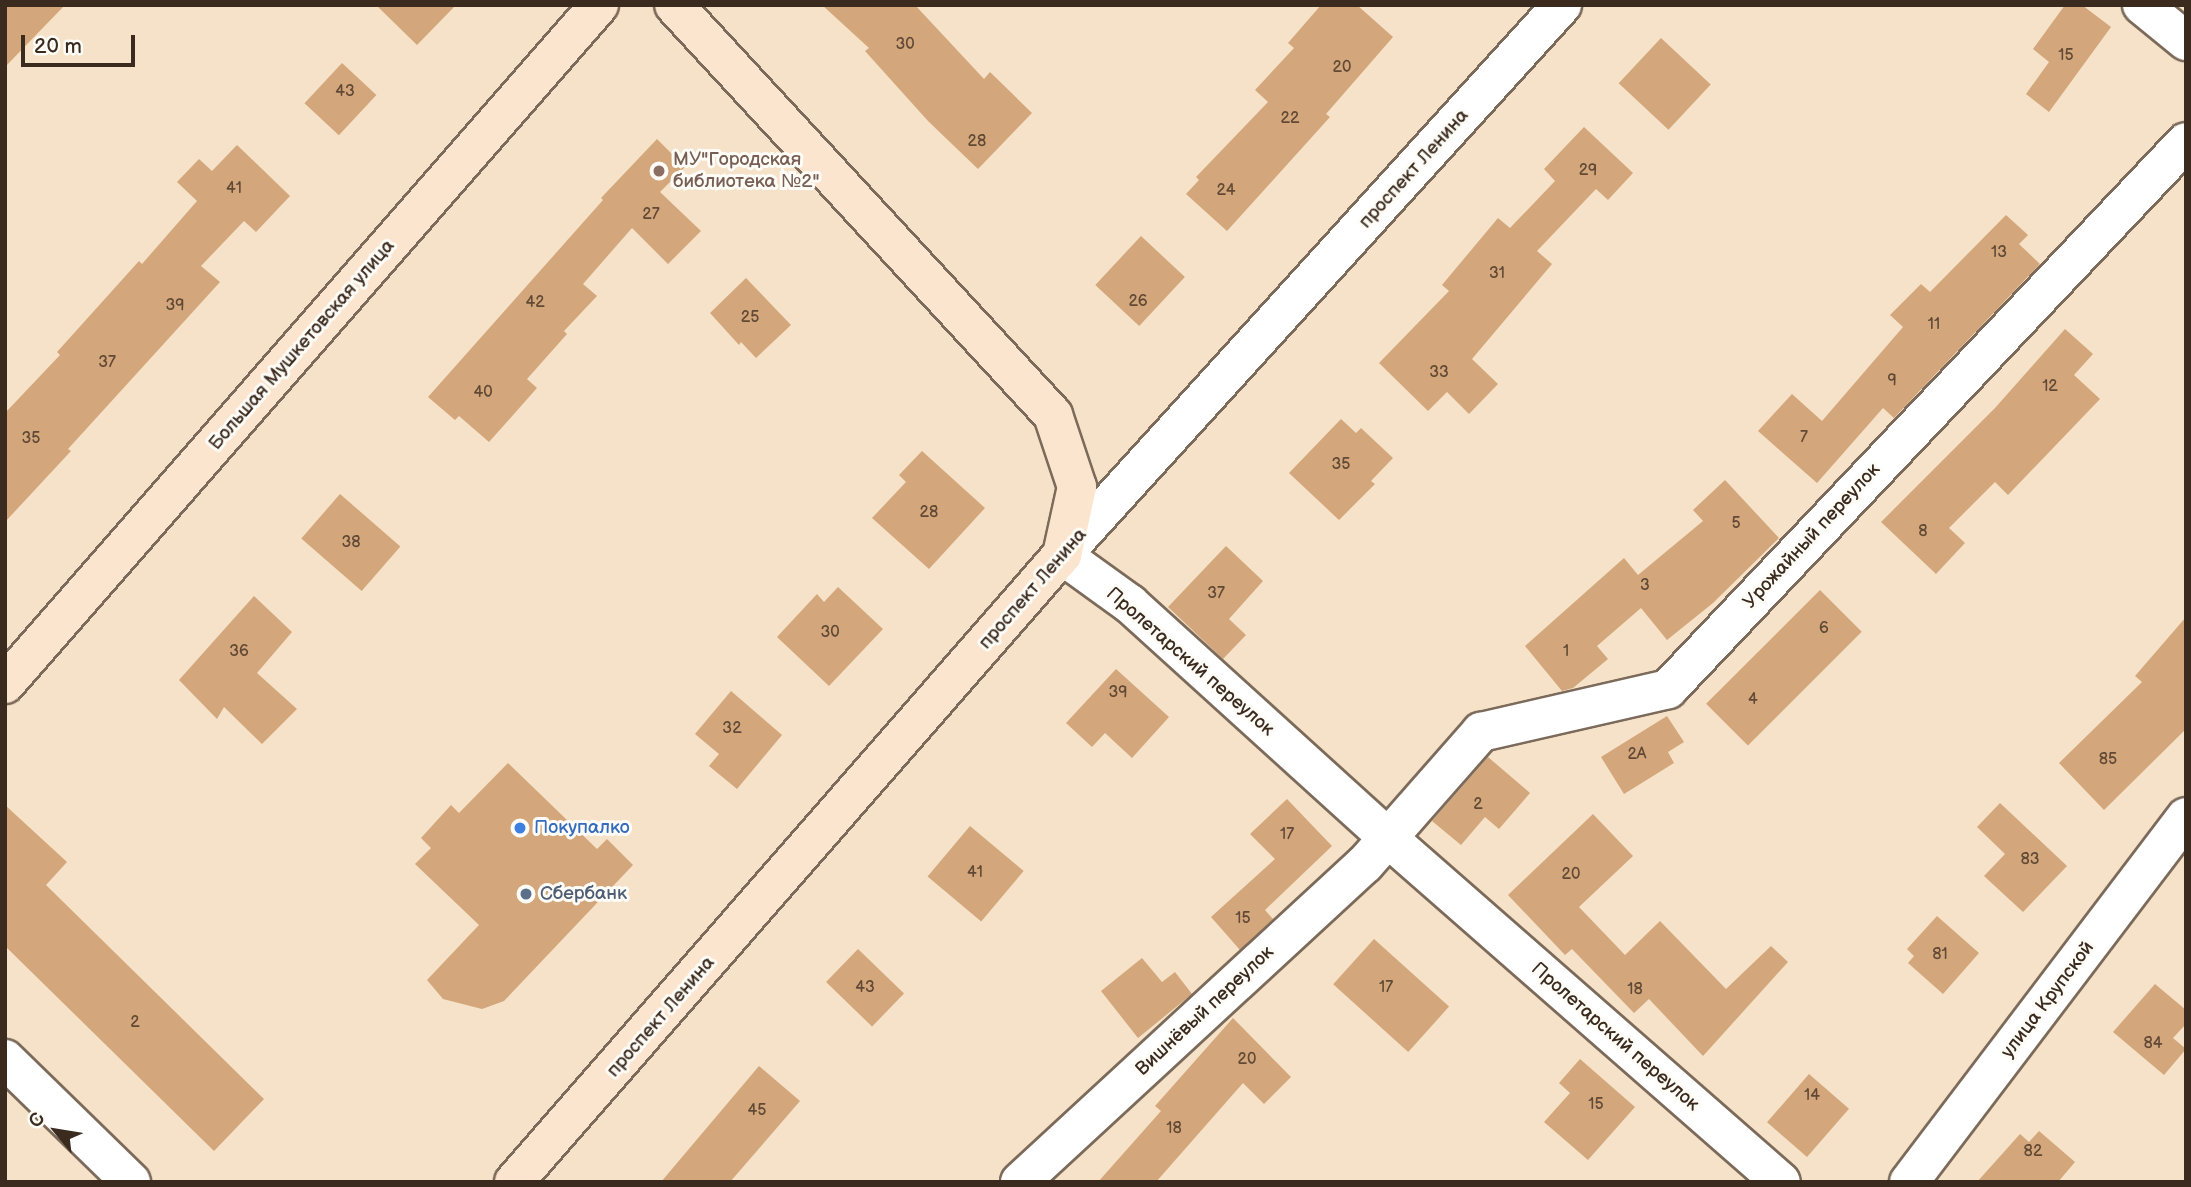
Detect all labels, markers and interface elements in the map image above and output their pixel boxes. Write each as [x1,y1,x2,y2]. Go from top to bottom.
scale bar [24,21,138,65]
text: 20 m [34,34,82,59]
house number: 30 [895,35,915,55]
house number: 15 [2058,46,2074,66]
house number: 20 [1333,58,1351,78]
house number: 43 [335,82,355,102]
street label: проспект Ленина [1354,105,1474,233]
house number: 22 [1281,109,1299,129]
house number: 28 [968,132,986,152]
place label: МУ"Городская библиотека №2" [673,149,820,193]
house number: 29 [1579,161,1597,181]
marker: МУ"Городская библиотека №2" [651,163,667,179]
house number: 41 [226,179,242,199]
house number: 24 [1217,181,1235,201]
house number: 27 [642,205,660,225]
street label: Большая Мушкетовская улица [204,235,400,455]
house number: 13 [1991,243,2007,263]
house number: 31 [1489,264,1505,284]
house number: 26 [1128,292,1148,312]
house number: 42 [525,293,545,313]
house number: 39 [165,296,185,316]
house number: 25 [741,308,759,328]
house number: 11 [1928,315,1940,335]
house number: 37 [98,353,116,373]
house number: 33 [1429,363,1449,383]
house number: 9 [1887,371,1897,391]
house number: 12 [2042,377,2058,397]
house number: 40 [473,383,493,403]
house number: 7 [1800,428,1808,448]
house number: 35 [21,429,41,449]
house number: 35 [1331,455,1351,475]
street label: Урожайный переулок [1739,459,1885,613]
house number: 28 [920,503,938,523]
house number: 5 [1731,514,1741,534]
house number: 8 [1918,522,1928,542]
street label: проспект Ленина [974,524,1092,654]
house number: 38 [341,533,361,553]
house number: 3 [1640,576,1650,596]
street label: Пролетарский переулок [1101,583,1279,741]
house number: 37 [1207,584,1225,604]
house number: 6 [1819,619,1829,639]
house number: 30 [820,623,840,643]
house number: 36 [229,642,249,662]
house number: 1 [1563,642,1569,662]
house number: 39 [1108,683,1128,703]
house number: 4 [1748,690,1758,710]
house number: 32 [722,719,742,739]
house number: 2А [1627,745,1647,765]
house number: 85 [2099,750,2117,770]
house number: 2 [1473,795,1483,815]
place label: Покупалко [534,817,630,839]
marker: Покупалко [512,820,528,836]
house number: 17 [1280,825,1294,845]
house number: 83 [2020,850,2040,870]
house number: 41 [967,863,983,883]
house number: 20 [1562,865,1580,885]
place label: Сбербанк [540,883,627,905]
marker: Сбербанк [518,886,534,902]
house number: 15 [1235,909,1251,929]
street label: улица Крупской [1997,937,2099,1063]
street label: Вишнёвый переулок [1131,941,1279,1081]
house number: 81 [1932,945,1948,965]
street label: проспект Ленина [602,952,720,1082]
street label: Пролетарский переулок [1526,958,1704,1116]
house number: 43 [855,978,875,998]
house number: 17 [1379,978,1393,998]
house number: 18 [1627,980,1643,1000]
house number: 2 [130,1013,140,1033]
house number: 84 [2143,1034,2163,1054]
house number: 20 [1238,1050,1256,1070]
house number: 14 [1804,1086,1820,1106]
house number: 15 [1588,1095,1604,1115]
north arrow [21,1096,91,1166]
house number: 45 [748,1101,766,1121]
text: С [24,1109,51,1132]
house number: 18 [1166,1119,1182,1139]
house number: 82 [2024,1142,2042,1162]

